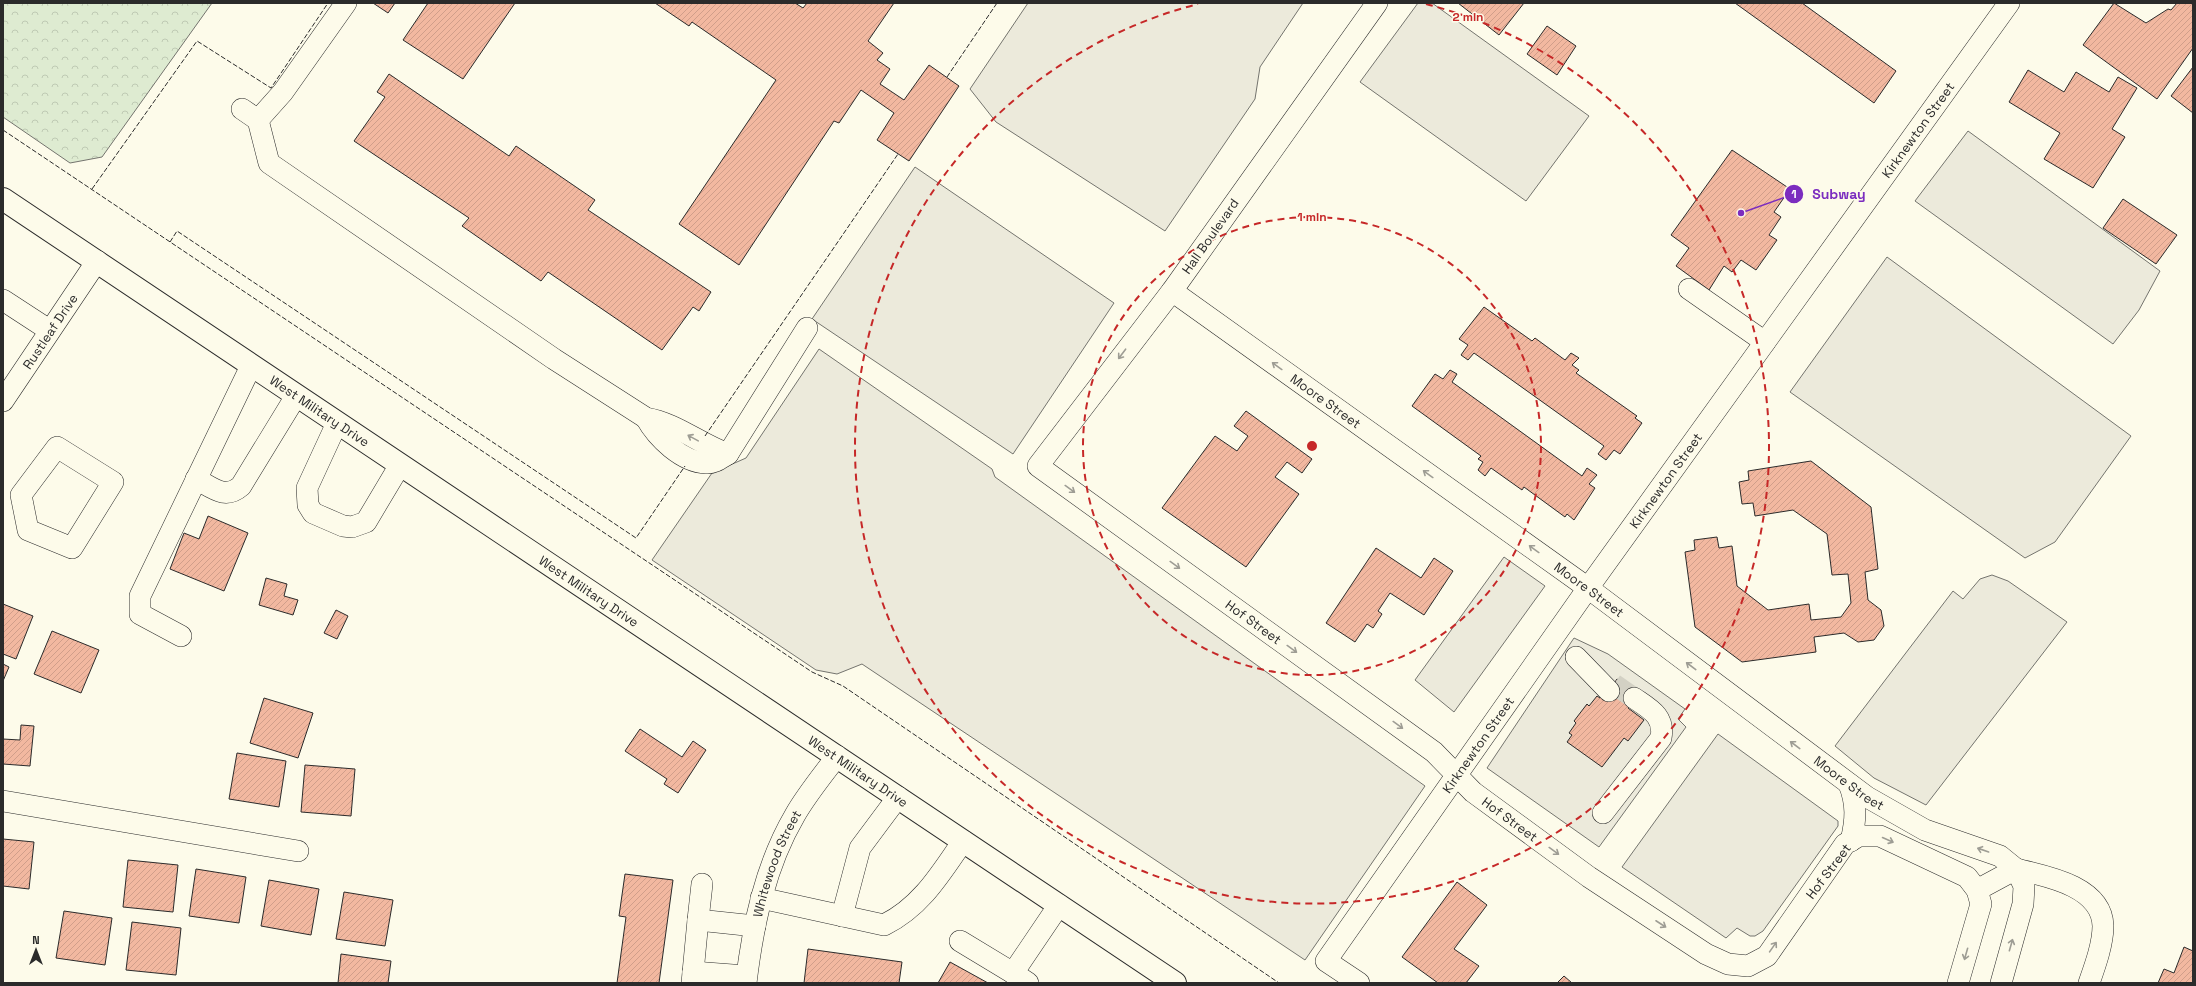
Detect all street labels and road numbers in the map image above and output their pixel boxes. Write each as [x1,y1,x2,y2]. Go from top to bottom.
street label: Kirknewton Street [1878,79,1958,181]
street label: Hall Boulevard [1178,195,1243,277]
street label: Rustleaf Drive [19,291,82,372]
street label: Moore Street [1287,370,1364,432]
street label: West Military Drive [266,372,373,451]
street label: Kirknewton Street [1626,430,1706,532]
street label: West Military Drive [536,552,642,631]
street label: Moore Street [1551,559,1627,621]
street label: Hof Street [1222,596,1285,648]
street label: Kirknewton Street [1439,693,1518,796]
street label: West Military Drive [805,732,911,811]
street label: Moore Street [1810,752,1887,814]
street label: Hof Street [1478,793,1541,846]
street label: Whitewood Street [749,807,805,919]
street label: Hof Street [1802,840,1855,902]

